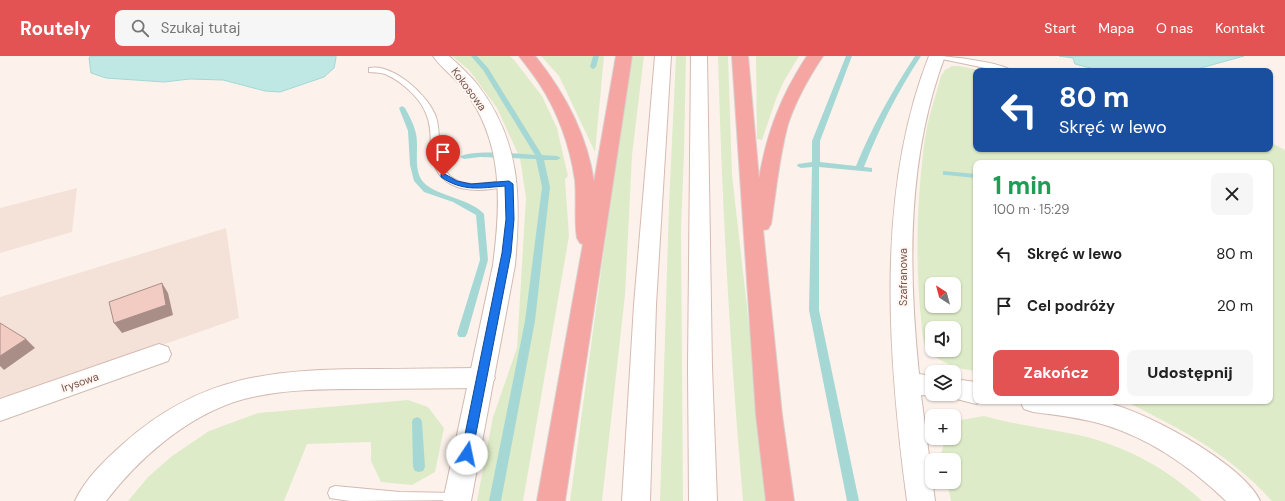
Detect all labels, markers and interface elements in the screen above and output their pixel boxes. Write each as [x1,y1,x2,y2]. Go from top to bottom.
search box [115,10,395,46]
text: Routely [20,16,91,41]
icon: search [129,17,151,39]
text: Szukaj tutaj [161,18,240,38]
text: Start [1044,19,1076,37]
text: Mapa [1098,19,1134,37]
text: O nas [1156,19,1193,37]
text: Kontakt [1215,19,1265,37]
street label: Kokosowa [448,65,490,113]
text: 80 m [1059,79,1129,116]
icon: left [993,84,1045,136]
text: Skręć w lewo [1059,115,1167,139]
pin [426,135,460,176]
icon: arrive [432,141,454,163]
text: 1 min [993,170,1052,201]
button: close [1211,173,1253,215]
text: 100 m · 15:29 [993,201,1070,218]
icon: left [993,243,1015,265]
text: Skręć w lewo [1027,244,1122,264]
text: 80 m [1216,244,1253,264]
street label: Szafranowa [896,248,910,306]
north arrow [925,277,961,313]
map controls [925,277,961,489]
icon: arrive [993,295,1015,317]
text: Cel podróży [1027,296,1115,316]
text: 20 m [1217,296,1253,316]
button: sound [925,321,961,357]
button: Zakończ [993,350,1119,396]
button: Udostępnij [1127,350,1253,396]
button: layers [925,365,961,401]
street label: Irysowa [60,369,100,395]
button: + [925,409,961,445]
position arrow [446,433,488,475]
button: − [925,453,961,489]

